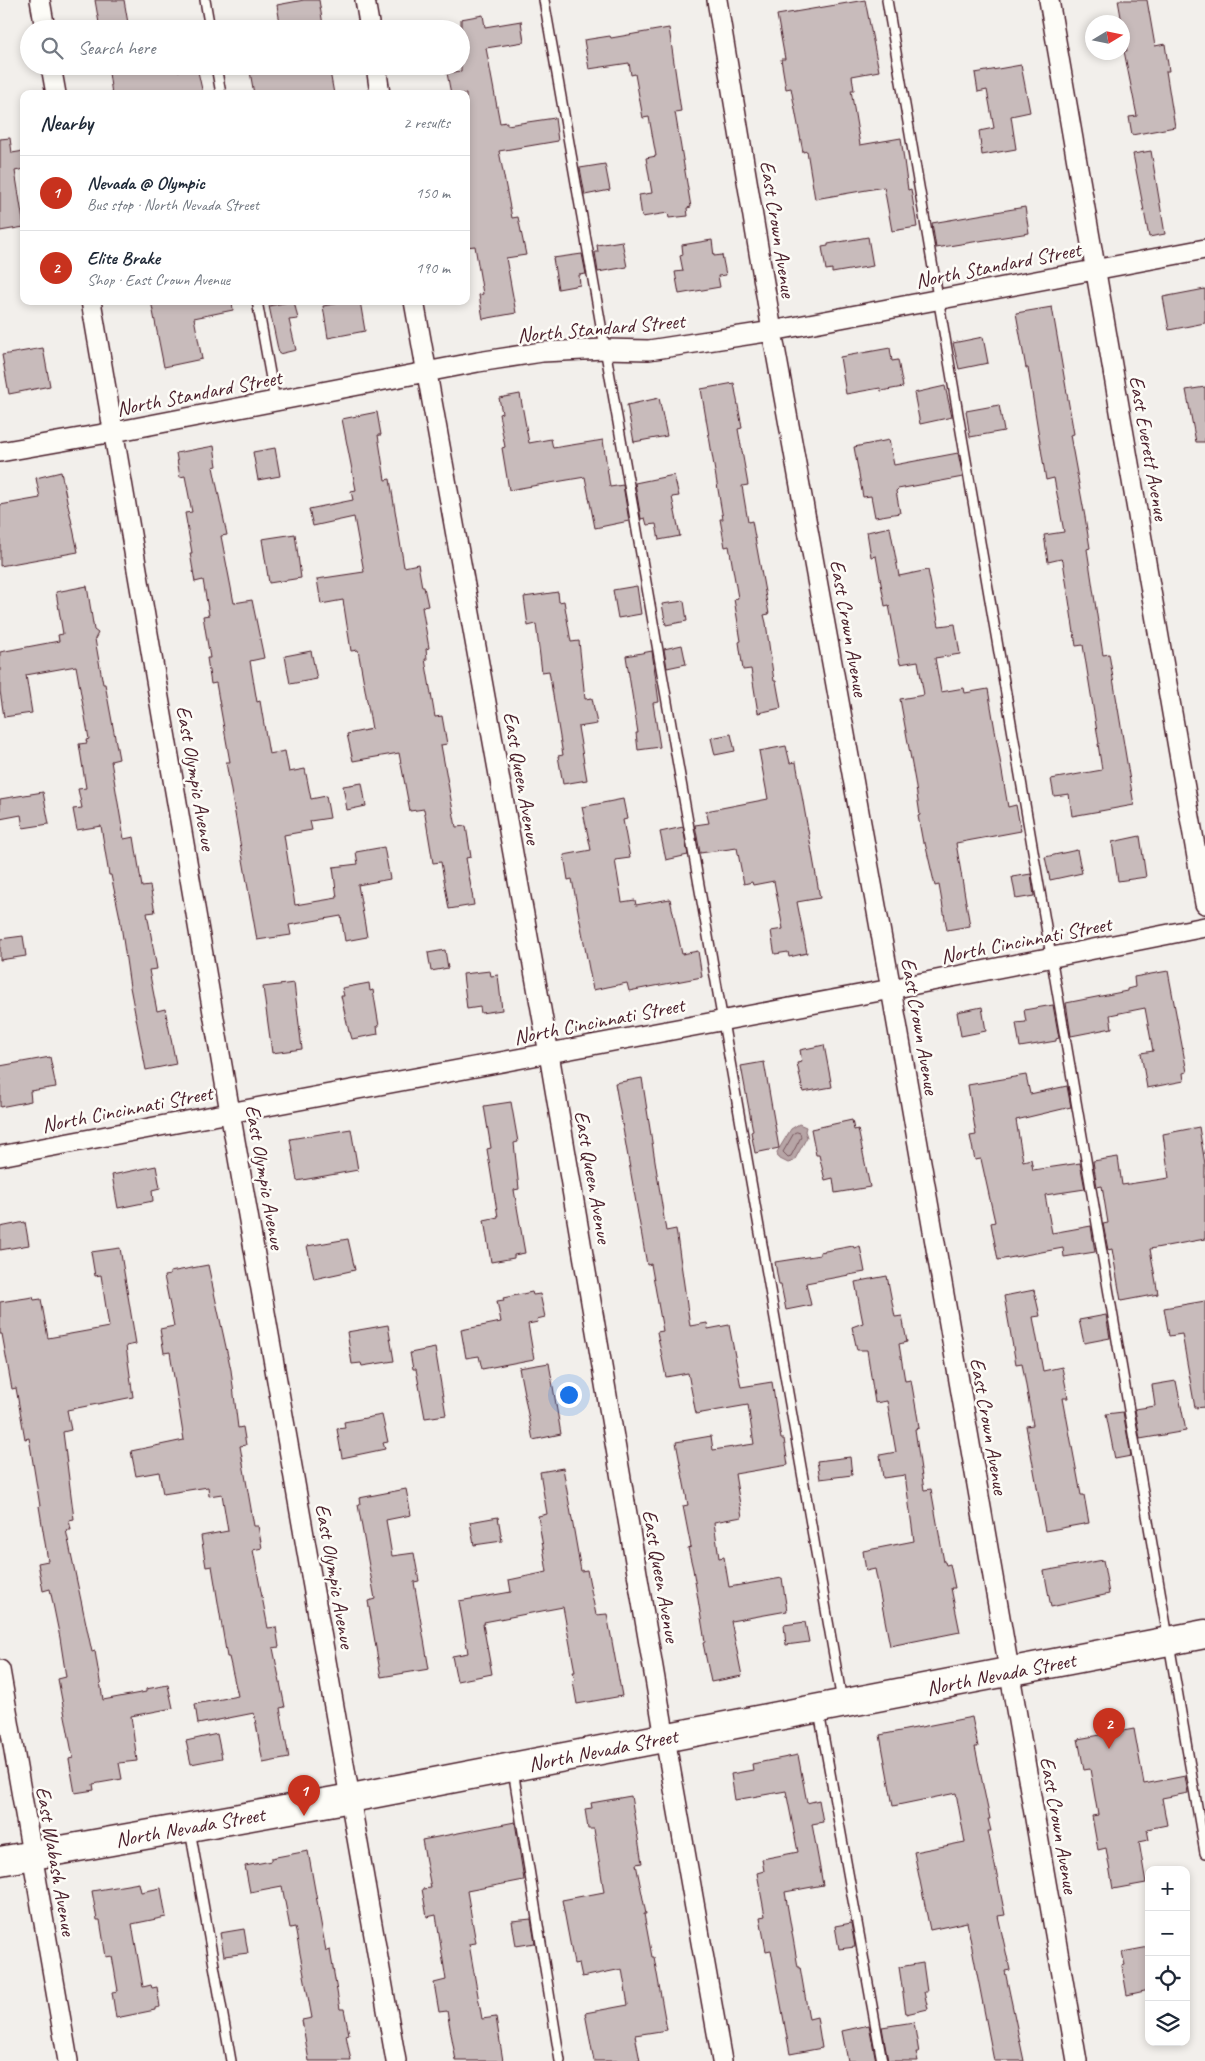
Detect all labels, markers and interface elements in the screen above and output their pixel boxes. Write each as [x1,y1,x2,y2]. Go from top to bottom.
north arrow [1085,15,1130,60]
search box [20,20,470,75]
icon: search [38,34,66,62]
text: Search here [78,36,155,60]
text: Nearby [40,110,93,136]
text: 2 results [403,113,450,133]
street label: East Crown Avenue [754,159,802,300]
text: Nevada @ Olympic [87,171,205,195]
text: 1 [52,183,60,203]
text: 150 m [416,183,450,203]
text: Bus stop · North Nevada Street [87,195,259,215]
street label: North Standard Street [913,236,1085,294]
text: Elite Brake [87,246,160,270]
text: 2 [52,258,60,278]
text: 190 m [416,258,450,278]
text: Shop · East Crown Avenue [87,270,230,290]
street label: North Standard Street [516,308,688,348]
street label: North Standard Street [114,364,286,422]
street label: East Everett Avenue [1124,374,1175,523]
street label: East Crown Avenue [824,558,874,699]
street label: East Olympic Avenue [171,704,222,854]
street label: East Queen Avenue [498,710,547,848]
street label: North Cincinnati Street [938,910,1116,969]
street label: East Crown Avenue [895,956,945,1097]
street label: North Cincinnati Street [511,991,689,1050]
street label: North Cincinnati Street [39,1079,217,1138]
street label: East Olympic Avenue [240,1103,291,1253]
street label: East Queen Avenue [569,1109,618,1247]
street label: East Crown Avenue [964,1356,1014,1497]
your location [556,1382,582,1408]
street label: East Olympic Avenue [310,1502,361,1652]
street label: East Queen Avenue [637,1508,686,1646]
street label: North Nevada Street [924,1646,1080,1701]
pin: 2 [1093,1708,1125,1749]
street label: North Nevada Street [526,1722,682,1777]
street label: East Crown Avenue [1034,1755,1084,1896]
pin: 1 [288,1775,320,1816]
street label: East Wabash Avenue [30,1784,82,1939]
street label: North Nevada Street [113,1801,269,1853]
map controls [1145,1866,1190,2046]
button: + [1145,1866,1190,1911]
button: − [1145,1911,1190,1956]
button: locate [1145,1956,1190,2001]
button: layers [1145,2001,1190,2046]

